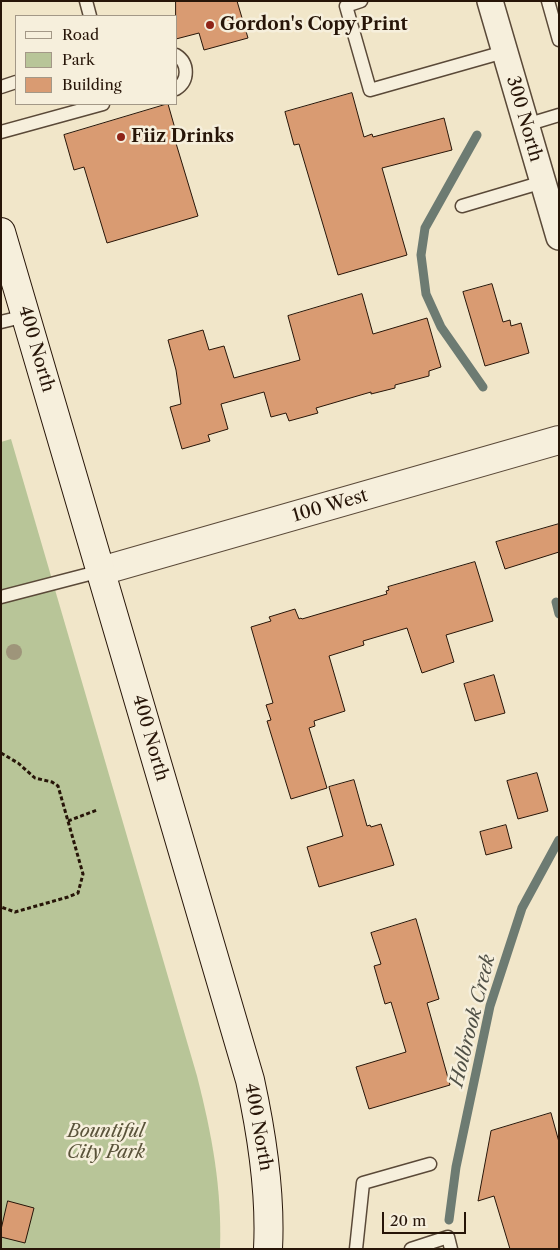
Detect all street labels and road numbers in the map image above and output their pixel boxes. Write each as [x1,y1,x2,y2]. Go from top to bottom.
street label: 300 North [501,74,547,164]
street label: 400 North [13,303,59,395]
street label: 100 West [290,485,370,527]
street label: 400 North [127,692,173,784]
street label: 400 North [240,1081,276,1173]

